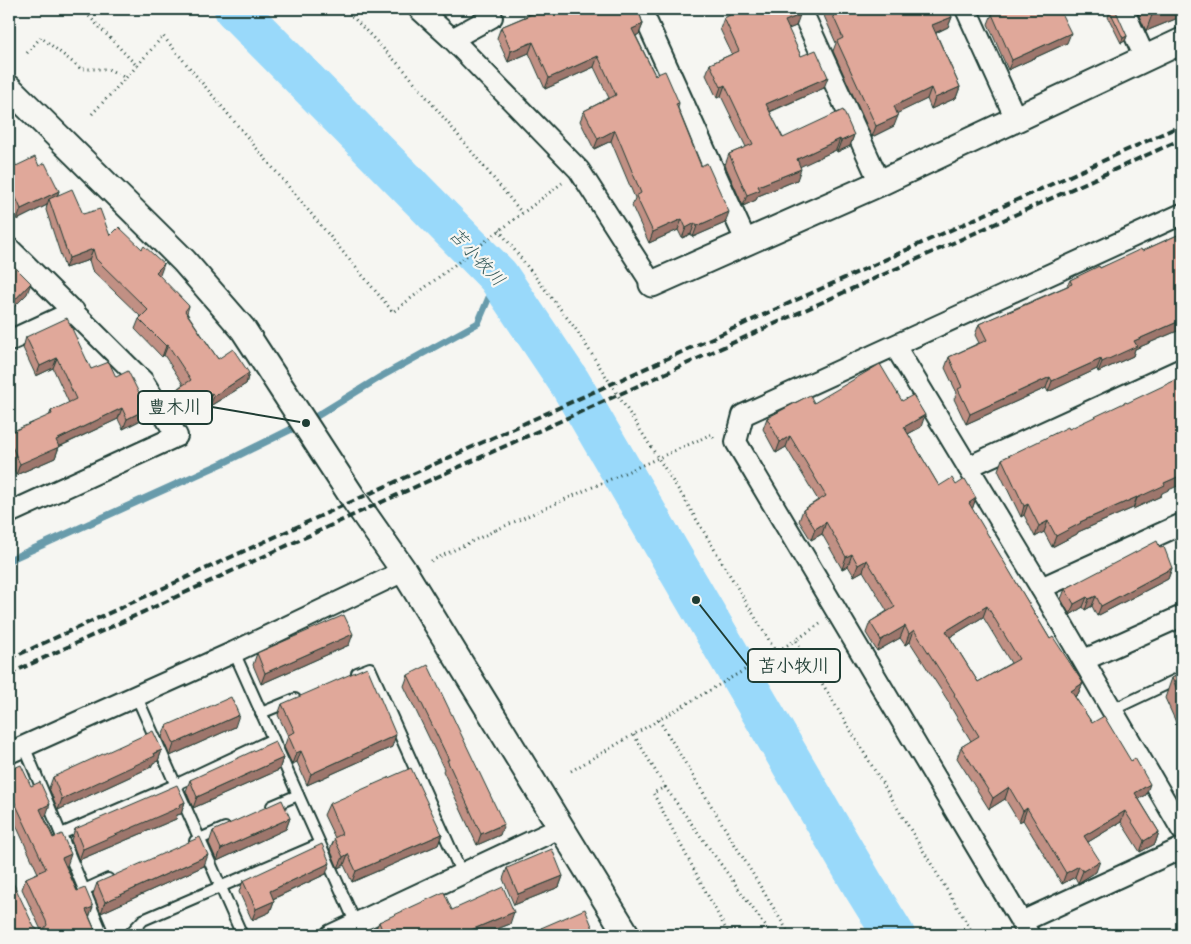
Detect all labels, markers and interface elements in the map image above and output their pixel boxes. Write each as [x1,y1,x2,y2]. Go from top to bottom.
water label: 苫小牧川 [443,222,510,292]
callout: 豊木川 [138,391,212,424]
text: 豊木川 [148,395,202,420]
callout: 苫小牧川 [748,649,840,682]
text: 苫小牧川 [758,654,830,679]

